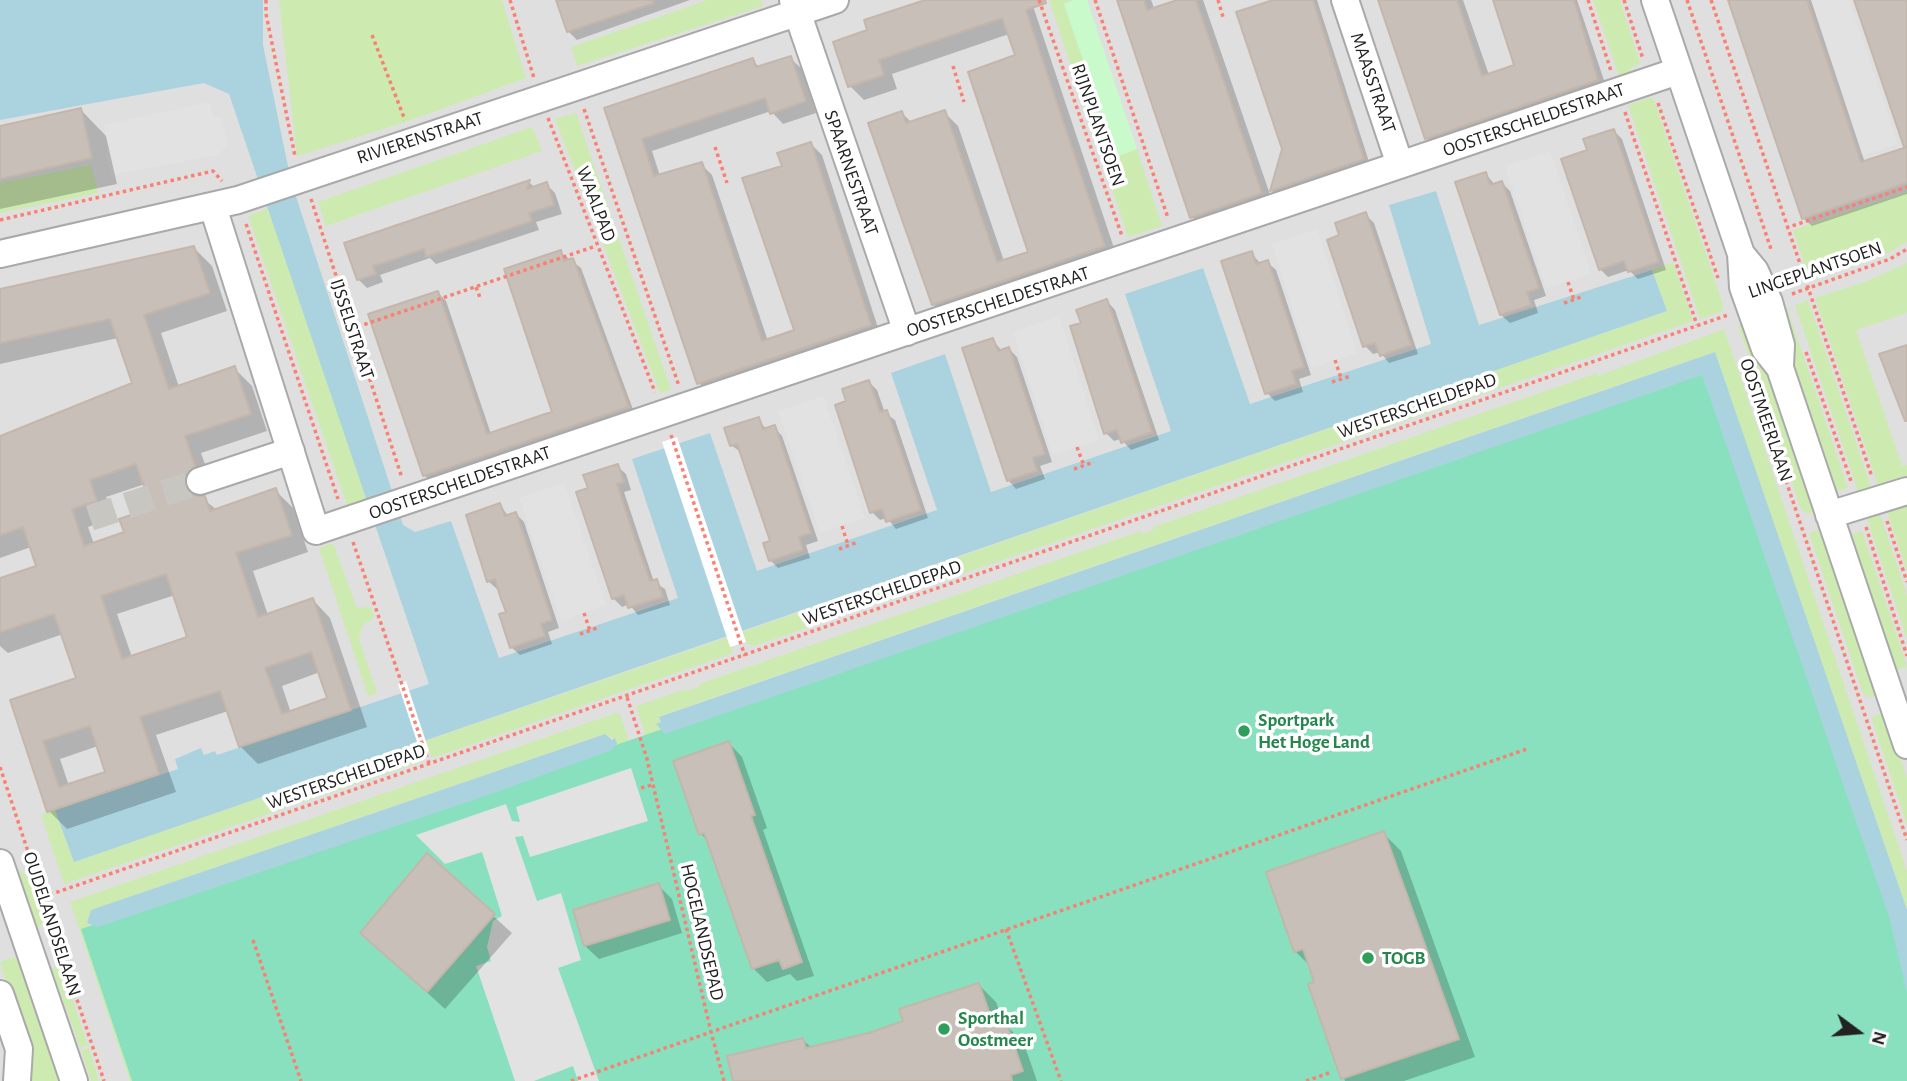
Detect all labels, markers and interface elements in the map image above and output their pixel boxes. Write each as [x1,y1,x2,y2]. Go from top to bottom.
street label: MAASSTRAAT [1345,30,1401,136]
street label: RIJNPLANTSOEN [1066,61,1130,189]
street label: OOSTERSCHELDESTRAAT [1440,78,1628,162]
street label: RIVIERENSTRAAT [354,107,486,169]
street label: SPAARNESTRAAT [819,107,883,239]
street label: WAALPAD [571,163,621,245]
street label: LINGEPLANTSOEN [1745,236,1885,304]
street label: OOSTERSCHELDESTRAAT [904,262,1092,342]
street label: IJSSELSTRAAT [325,276,379,382]
street label: OOSTMEERLAAN [1734,355,1798,485]
street label: WESTERSCHELDEPAD [1335,368,1499,444]
street label: OOSTERSCHELDESTRAAT [366,441,554,525]
street label: WESTERSCHELDEPAD [800,555,964,631]
place label: Sportpark Het Hoge Land [1258,709,1370,753]
marker: Sportpark Het Hoge Land [1236,723,1252,739]
street label: WESTERSCHELDEPAD [264,739,428,815]
street label: OUDELANDSELAAN [18,849,86,999]
street label: HOGELANDSEPAD [675,861,729,1003]
place label: TOGB [1382,947,1426,969]
marker: TOGB [1360,950,1376,966]
north arrow [1823,997,1893,1067]
place label: Sporthal Oostmeer [958,1007,1033,1051]
marker: Sporthal Oostmeer [936,1021,952,1037]
text: N [1868,1029,1890,1047]

